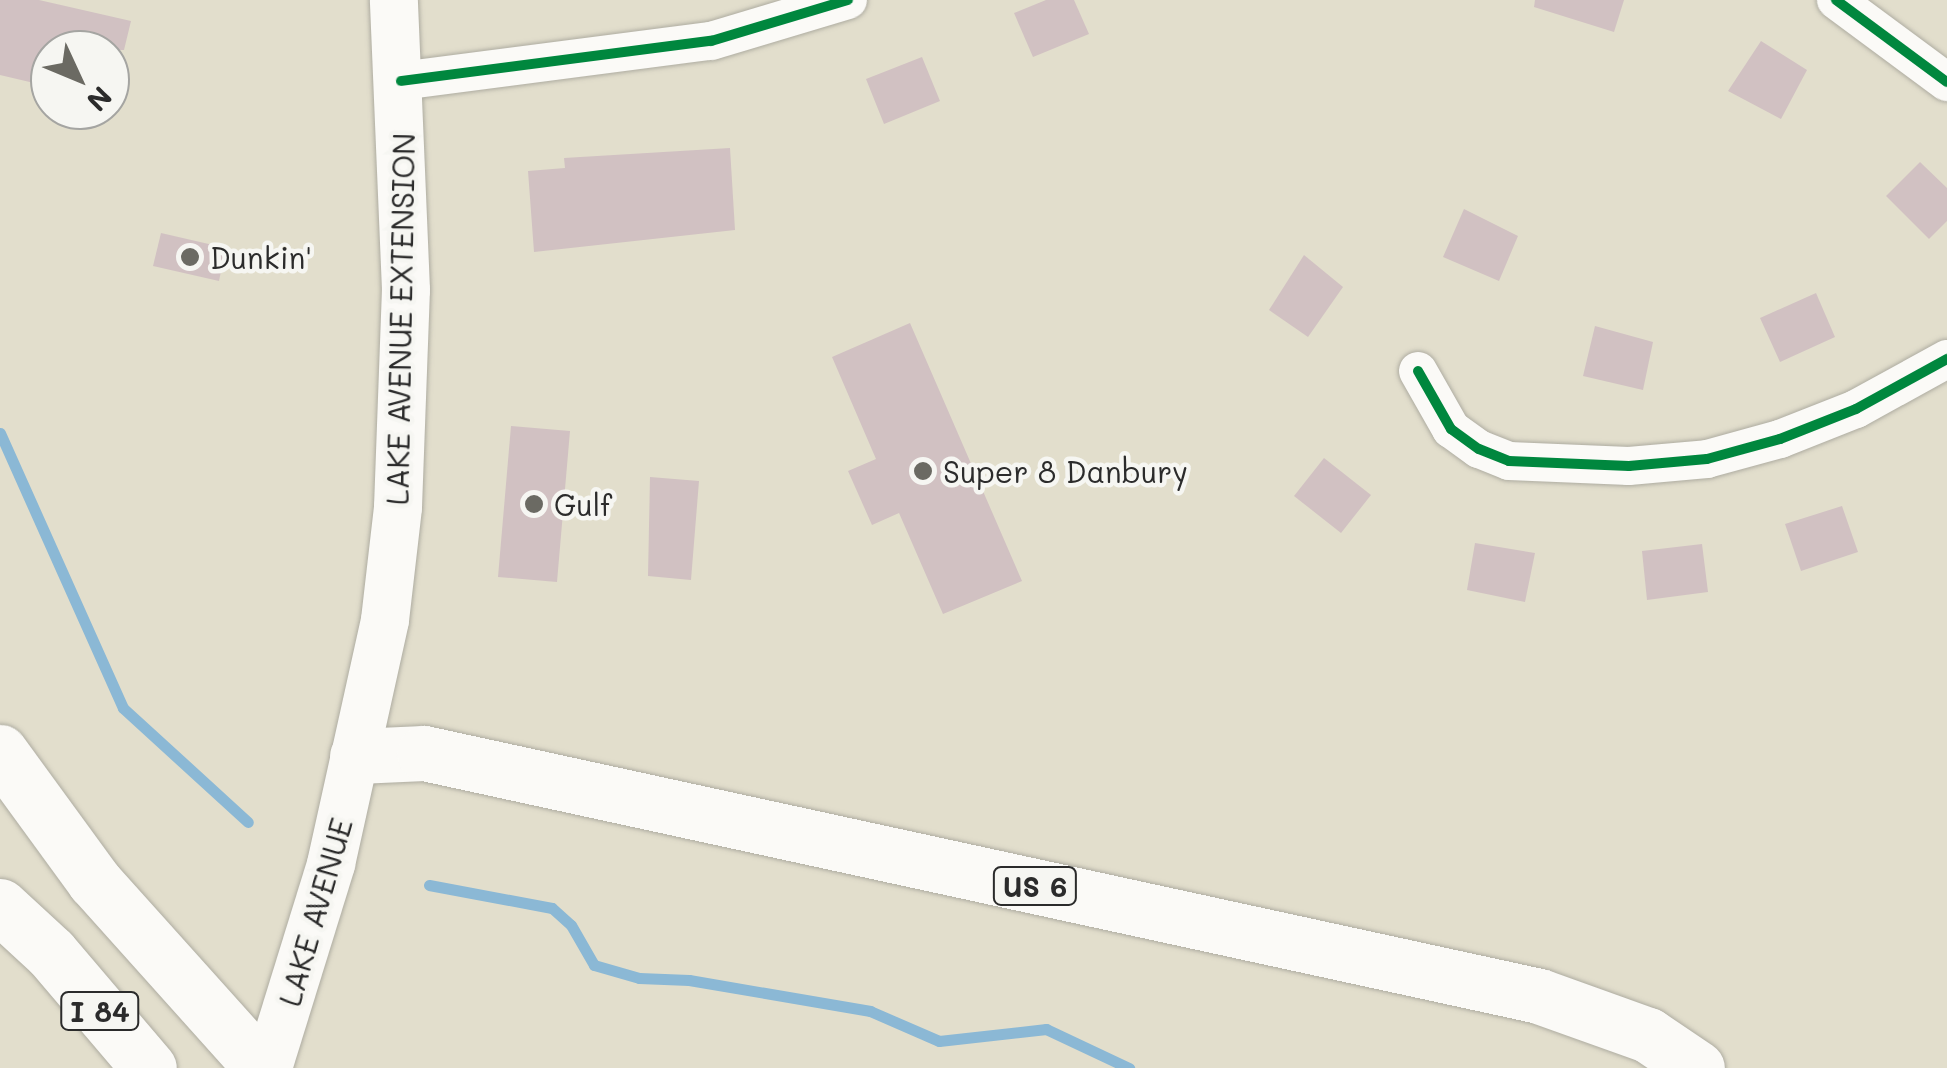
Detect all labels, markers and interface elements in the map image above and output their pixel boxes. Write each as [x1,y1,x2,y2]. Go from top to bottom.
north arrow [30,30,130,130]
text: N [80,79,120,120]
street label: LAKE AVENUE EXTENSION [379,133,421,505]
place label: Dunkin' [210,239,312,275]
marker: Dunkin' [179,246,201,268]
place label: Super 8 Danbury [943,453,1188,489]
marker: Super 8 Danbury [912,460,934,482]
place label: Gulf [554,486,612,522]
marker: Gulf [523,493,545,515]
street label: LAKE AVENUE [271,814,359,1010]
road number: US 6 [992,863,1078,909]
road number: I 84 [60,988,140,1034]

